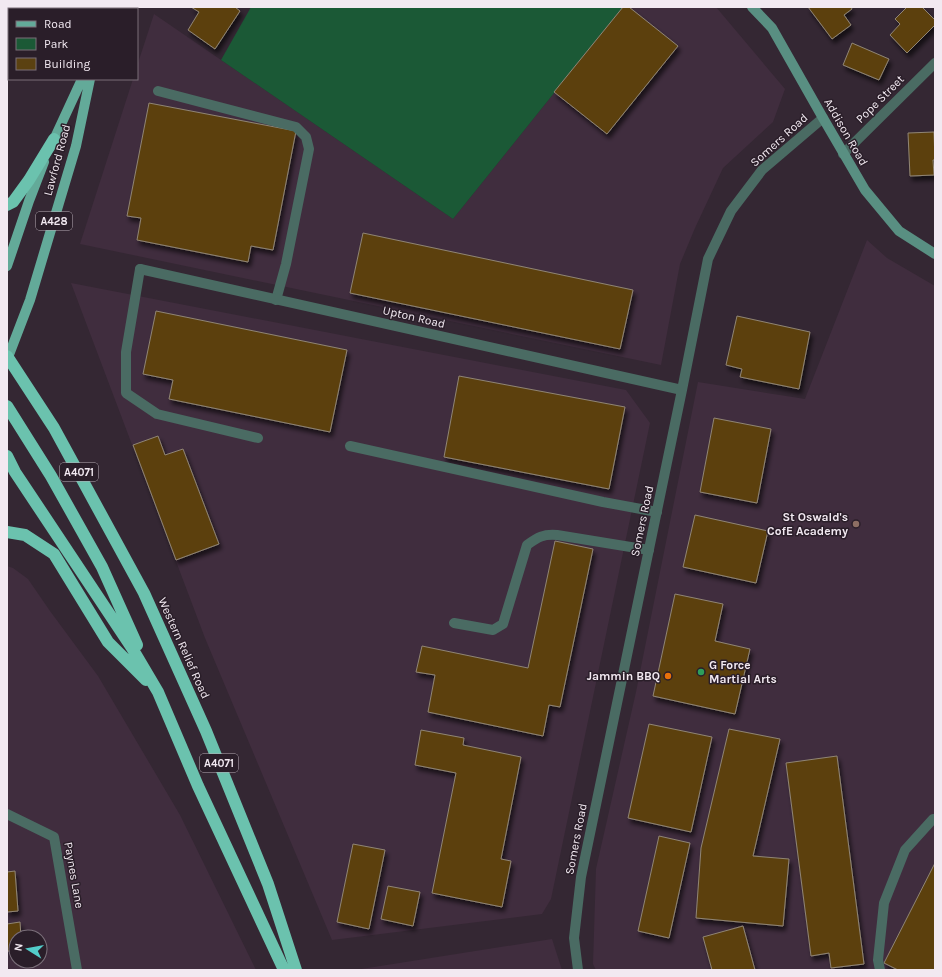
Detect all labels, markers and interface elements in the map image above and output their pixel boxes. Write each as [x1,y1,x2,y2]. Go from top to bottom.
legend [8,8,138,80]
text: Road [44,17,72,31]
text: Park [44,37,69,51]
text: Building [44,57,91,71]
street label: Pope Street [853,72,907,126]
street label: Addison Road [821,96,871,168]
street label: Somers Road [747,111,811,169]
street label: Lawford Road [41,123,73,197]
road number: A428 [36,212,72,230]
street label: Upton Road [381,303,447,331]
road number: A4071 [60,463,98,481]
street label: Somers Road [628,484,656,558]
place label: St Oswald's CofE Academy [767,510,848,538]
marker: St Oswald's CofE Academy [851,519,861,529]
street label: Western Relief Road [155,595,213,701]
place label: G Force Martial Arts [709,658,777,686]
marker: G Force Martial Arts [696,667,706,677]
place label: Jammin BBQ [587,669,660,683]
marker: Jammin BBQ [663,671,673,681]
road number: A4071 [200,754,238,772]
street label: Somers Road [562,802,590,876]
street label: Paynes Lane [61,841,87,909]
north arrow [8,929,48,969]
text: N [12,942,26,952]

